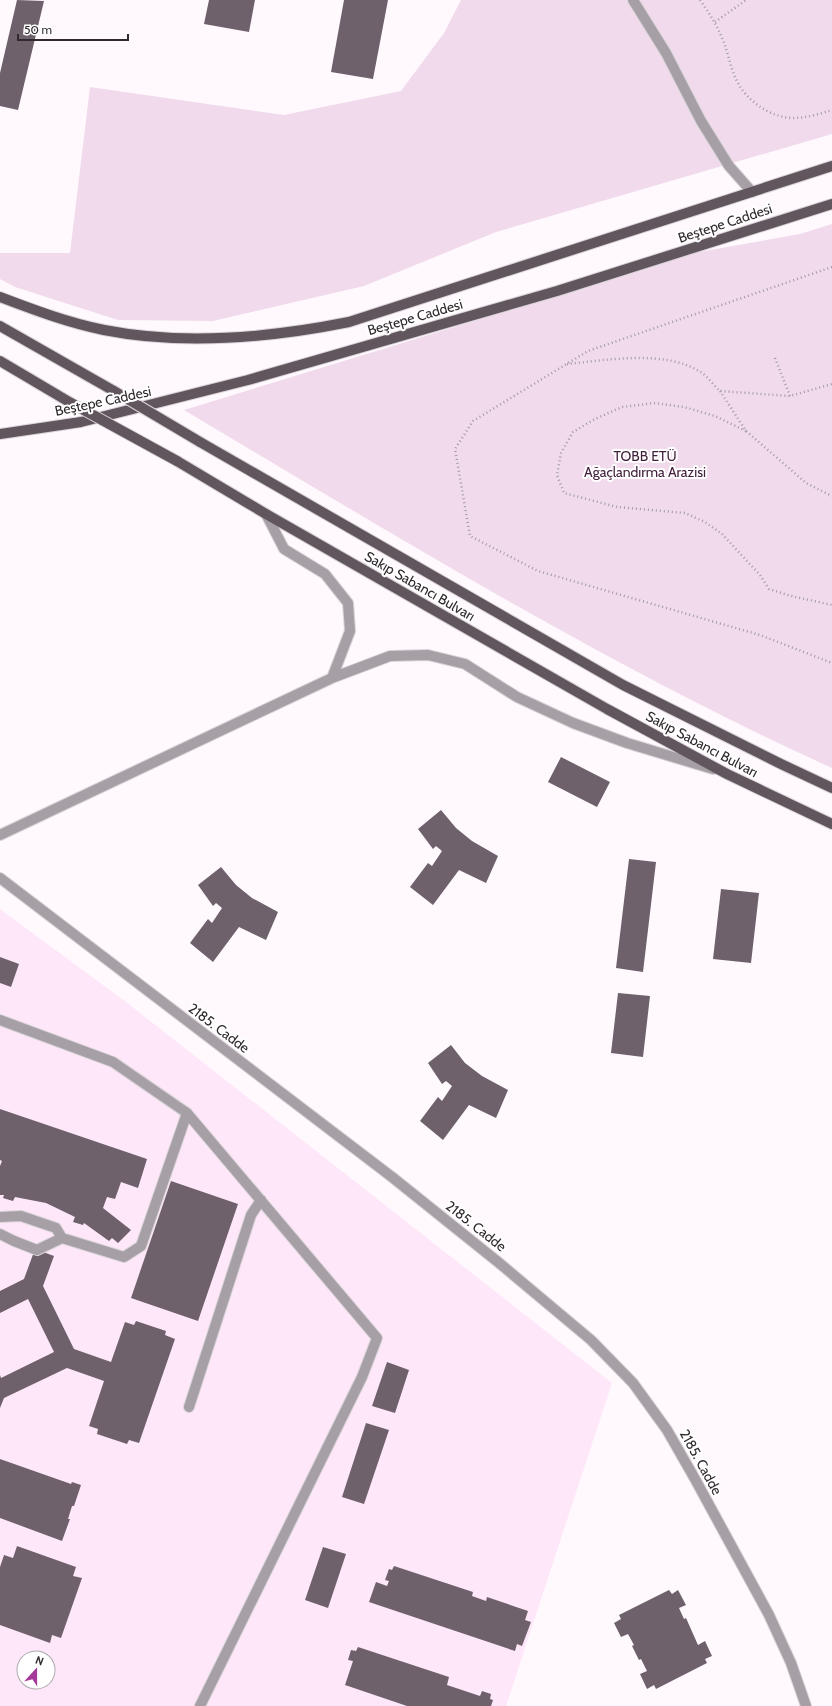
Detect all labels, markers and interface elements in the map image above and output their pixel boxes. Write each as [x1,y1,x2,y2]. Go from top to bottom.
scale bar [18,16,128,42]
text: 50 m [24,22,52,37]
street label: Beştepe Caddesi [676,199,774,247]
street label: Beştepe Caddesi [365,295,465,339]
street label: Beştepe Caddesi [53,382,153,420]
park label: TOBB ETÜ Ağaçlandırma Arazisi [584,447,706,481]
street label: Sakıp Sabancı Bulvarı [362,547,478,625]
street label: Sakıp Sabancı Bulvarı [643,707,761,781]
street label: 2185. Cadde [185,999,253,1057]
street label: 2185. Cadde [442,1197,510,1255]
street label: 2185. Cadde [676,1426,726,1498]
north arrow [16,1650,56,1690]
text: N [33,1653,46,1669]

